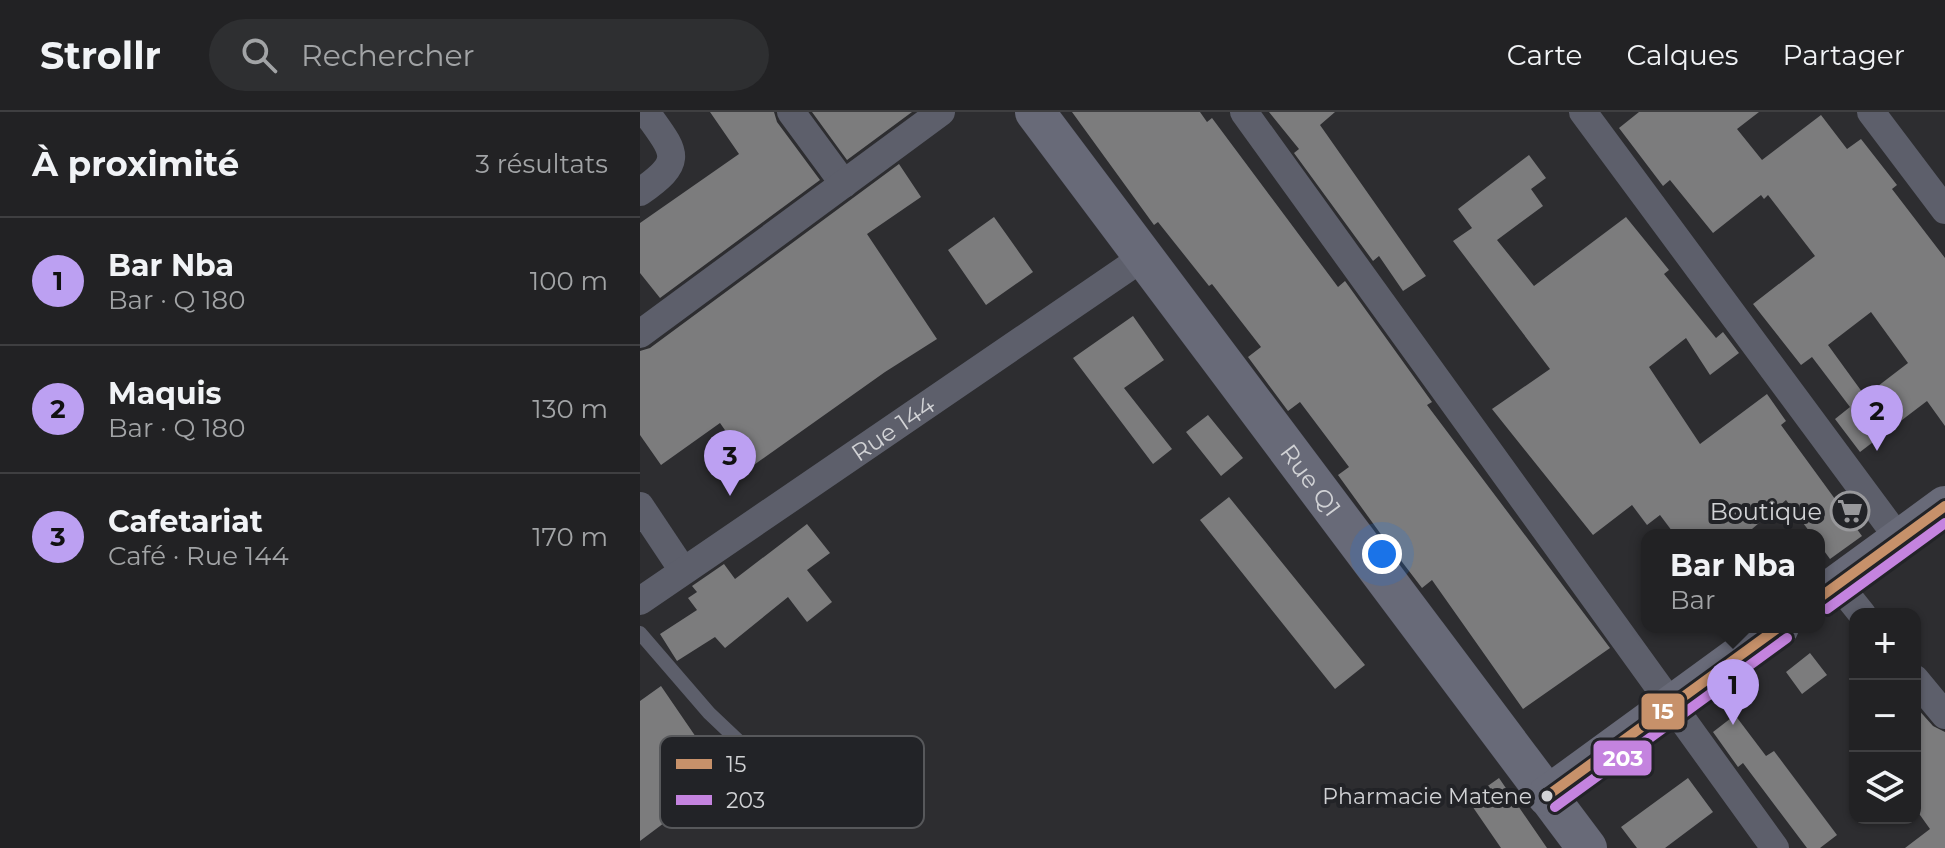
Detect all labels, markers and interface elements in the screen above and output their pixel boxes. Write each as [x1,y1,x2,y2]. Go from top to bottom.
search box [209,19,769,91]
text: Strollr [40,32,161,79]
icon: search [237,33,281,77]
text: Rechercher [301,37,475,74]
text: Carte [1507,38,1582,72]
text: Calques [1626,38,1738,72]
text: Partager [1782,38,1905,72]
text: À proximité [32,143,239,185]
text: 3 résultats [475,148,608,180]
text: Bar Nba [108,247,234,284]
text: 1 [53,265,63,297]
text: 100 m [530,265,608,297]
text: Bar · Q 180 [108,284,245,316]
text: Maquis [108,375,222,412]
pin: 2 [1851,385,1903,451]
street label: Rue 144 [845,390,940,467]
text: 2 [50,393,66,425]
text: 130 m [532,393,608,425]
text: Bar · Q 180 [108,412,245,444]
pin: 3 [704,430,756,496]
street label: Rue Q1 [1275,438,1347,522]
supermarket icon: Boutique [1829,490,1871,532]
place label: Boutique [1710,497,1822,526]
text: Cafetariat [108,503,263,540]
text: 3 [50,521,66,553]
text: 170 m [532,521,608,553]
popup [1641,529,1825,633]
your location [1362,534,1402,574]
text: Café · Rue 144 [108,540,289,572]
text: Bar Nba [1670,547,1796,584]
text: Bar [1670,584,1715,616]
map controls [1849,608,1921,824]
button: + [1849,608,1921,680]
pin: 1 [1707,659,1759,725]
button: − [1849,680,1921,752]
line badge: 15 [1640,692,1686,731]
text: 15 [1652,698,1674,725]
legend [660,736,924,828]
line badge: 203 [1592,739,1653,777]
text: 203 [1603,745,1643,772]
text: 15 [726,751,746,778]
button: layers [1849,752,1921,824]
place label: Pharmacie Matene [1322,783,1532,810]
text: 203 [726,787,765,814]
marker: Pharmacie Matene [1539,788,1555,804]

